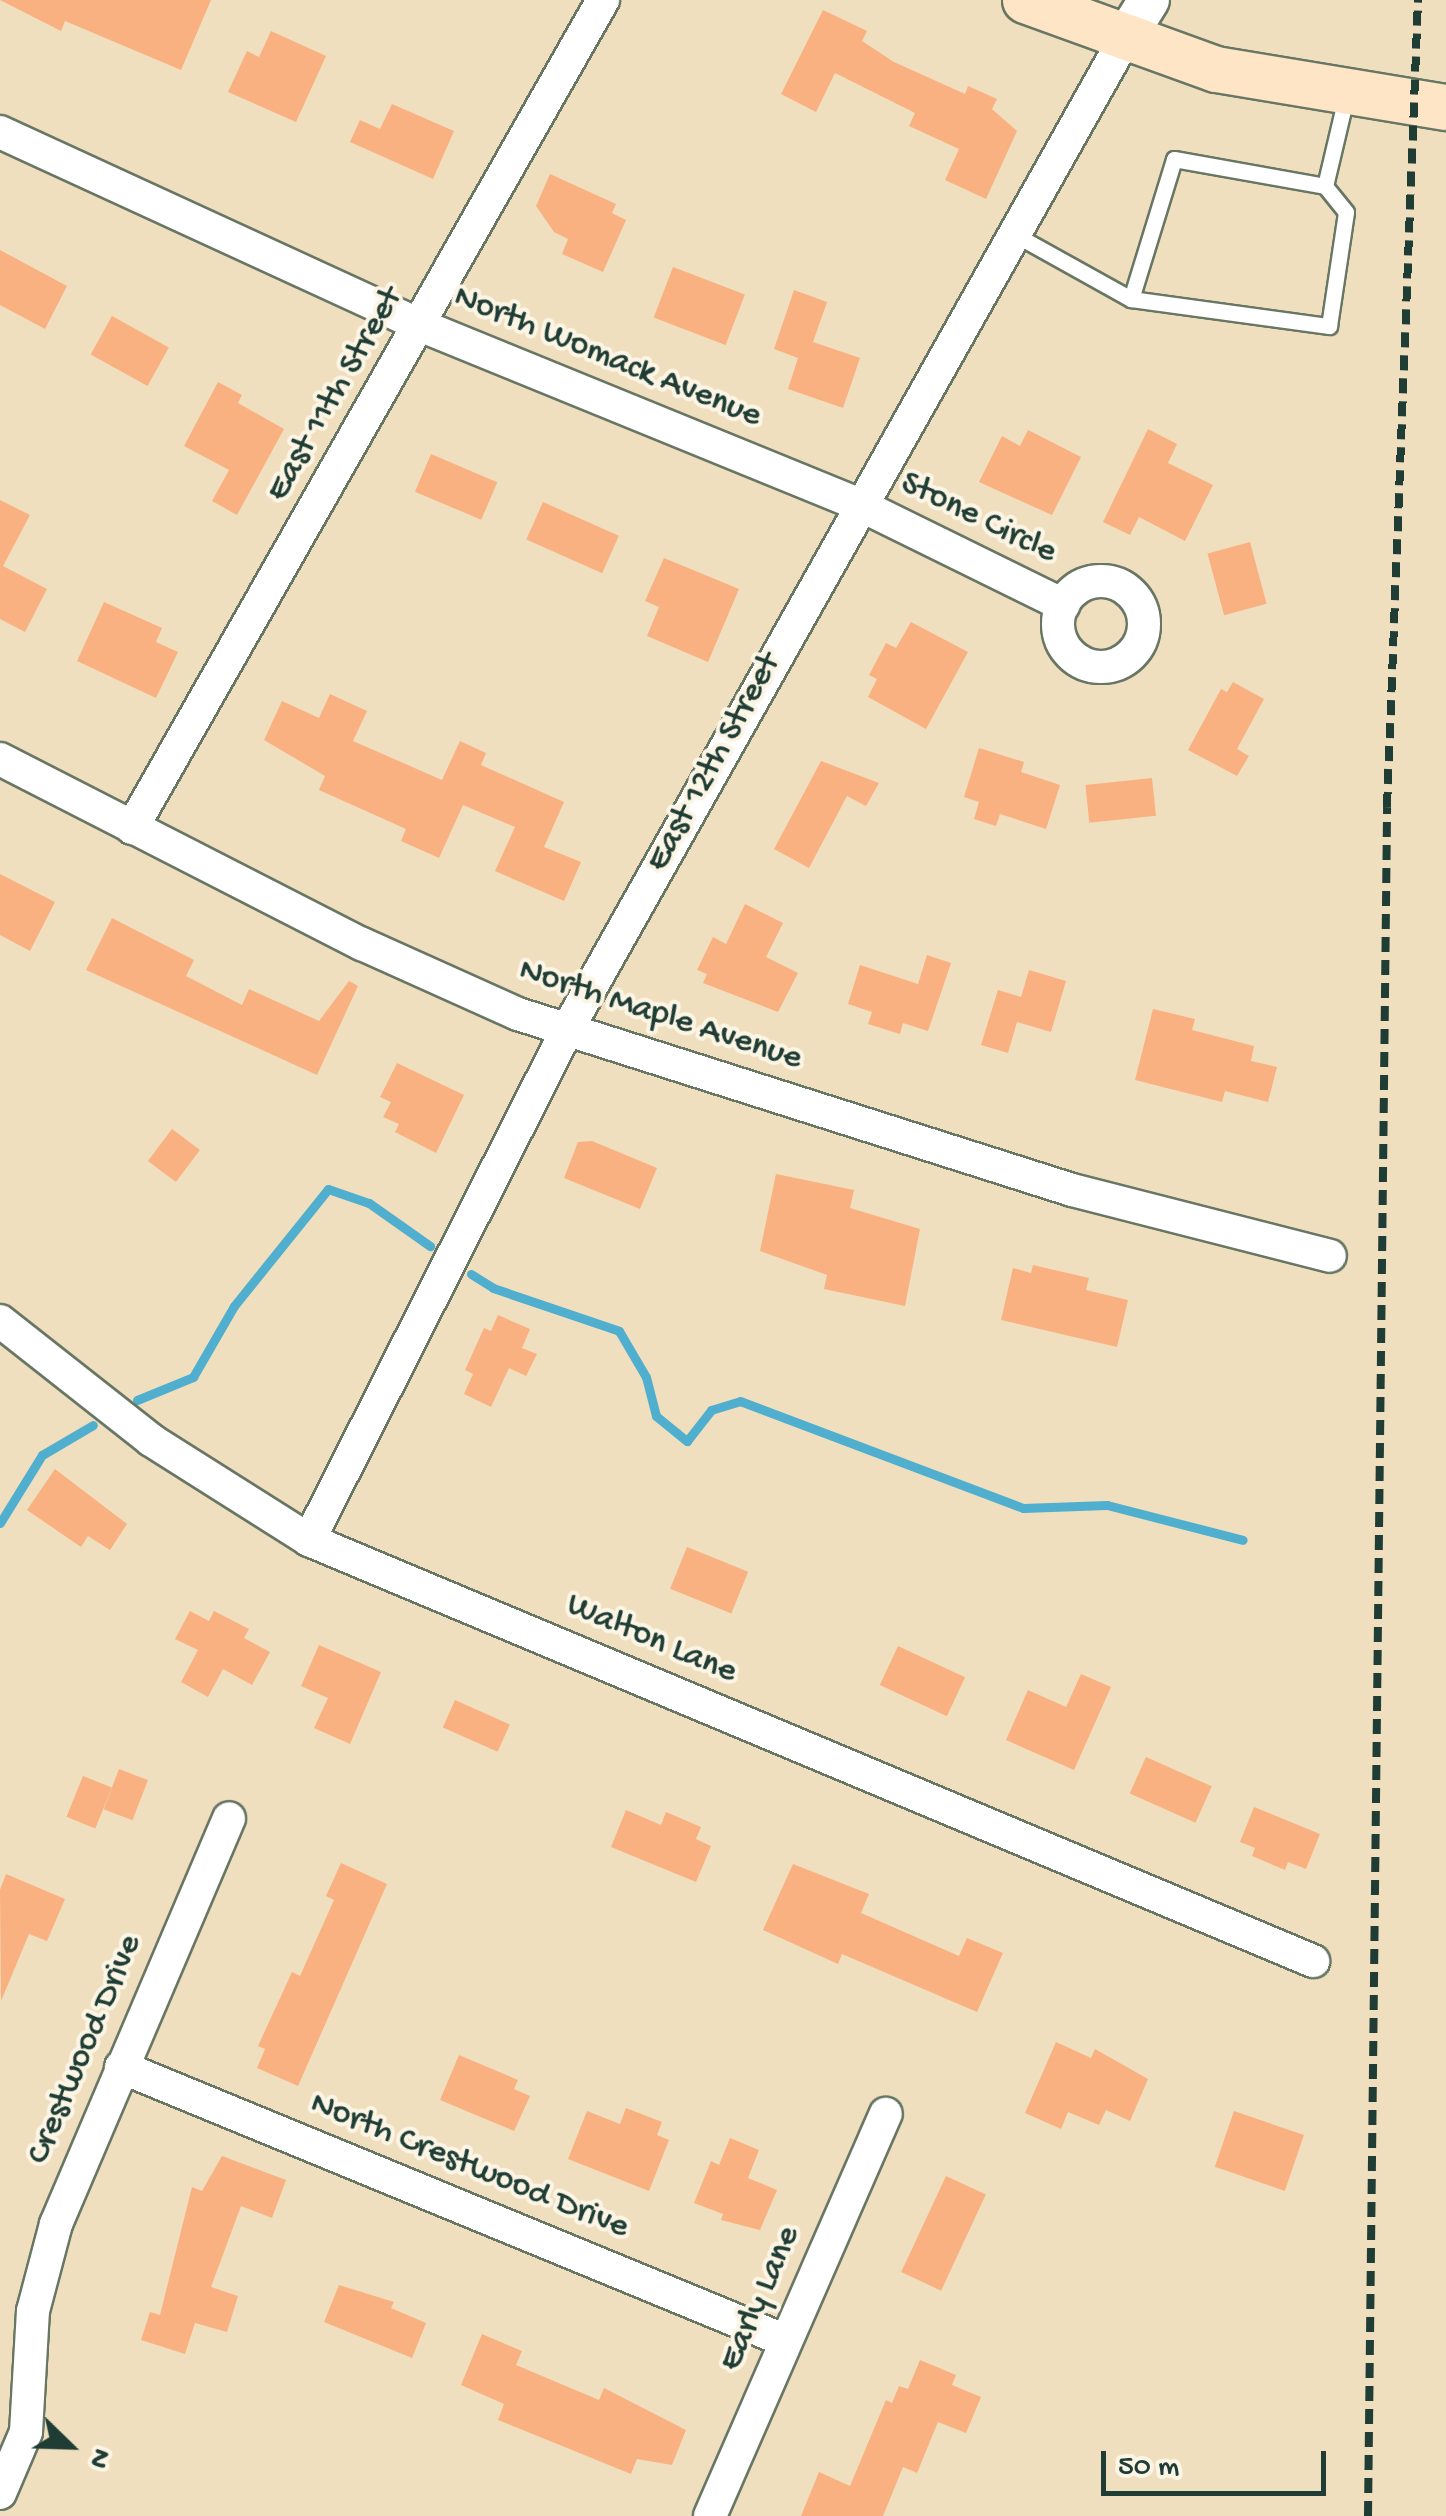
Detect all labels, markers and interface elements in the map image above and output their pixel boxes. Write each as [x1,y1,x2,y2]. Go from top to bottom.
street label: North Womack Avenue [447,277,767,439]
street label: East 11th Street [258,281,414,509]
street label: Stone Circle [893,463,1063,575]
street label: East 12th Street [638,647,792,879]
street label: North Maple Avenue [513,950,807,1082]
street label: Walton Lane [559,1585,743,1695]
street label: Crestwood Drive [19,1929,153,2171]
street label: North Crestwood Drive [304,2084,634,2250]
street label: Early Lane [711,2220,811,2378]
north arrow [20,2396,120,2496]
scale bar [1106,2431,1331,2493]
text: N [79,2443,117,2473]
text: 50 m [1118,2451,1179,2486]

